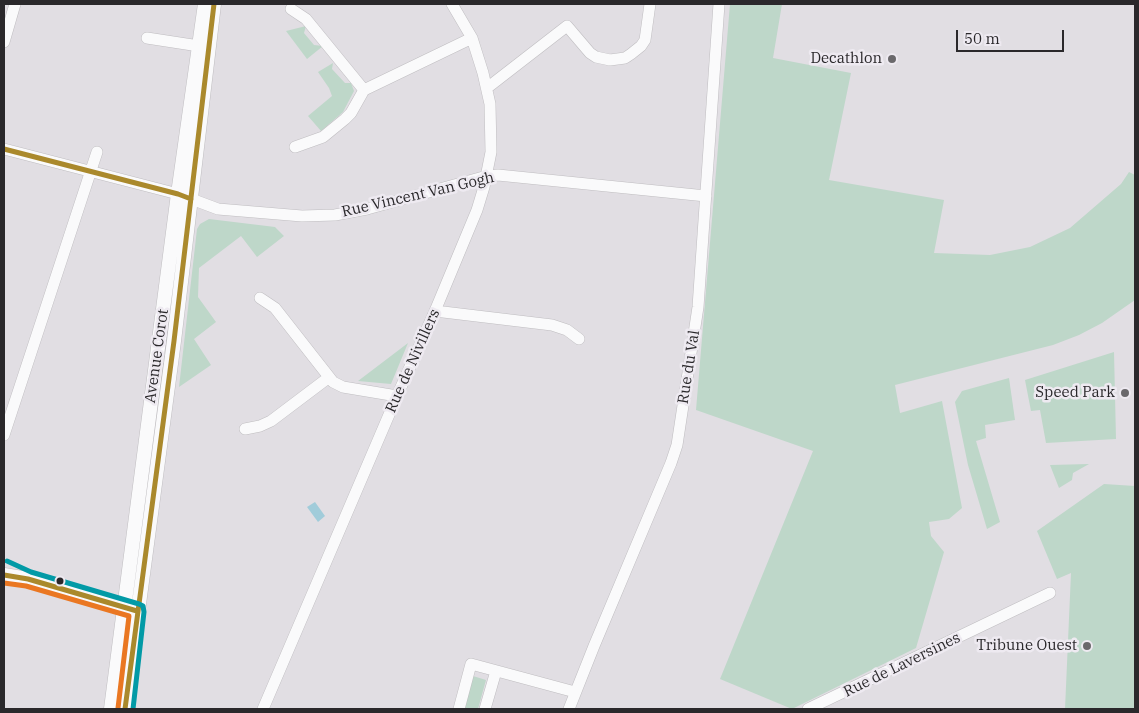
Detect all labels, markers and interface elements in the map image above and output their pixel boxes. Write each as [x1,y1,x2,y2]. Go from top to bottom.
scale bar [959,20,1066,52]
text: 50 m [964,29,1000,48]
place label: Decathlon [810,50,882,68]
marker: Decathlon [886,53,898,65]
street label: Rue Vincent Van Gogh [340,169,496,221]
street label: Rue de Nivillers [382,306,444,416]
street label: Avenue Corot [142,308,172,404]
street label: Rue du Val [674,329,704,405]
place label: Speed Park [1035,384,1115,402]
marker: Speed Park [1119,387,1131,399]
unlabelled marker [55,576,65,586]
street label: Rue de Laversines [841,629,963,701]
place label: Tribune Ouest [976,637,1077,655]
marker: Tribune Ouest [1081,640,1093,652]

